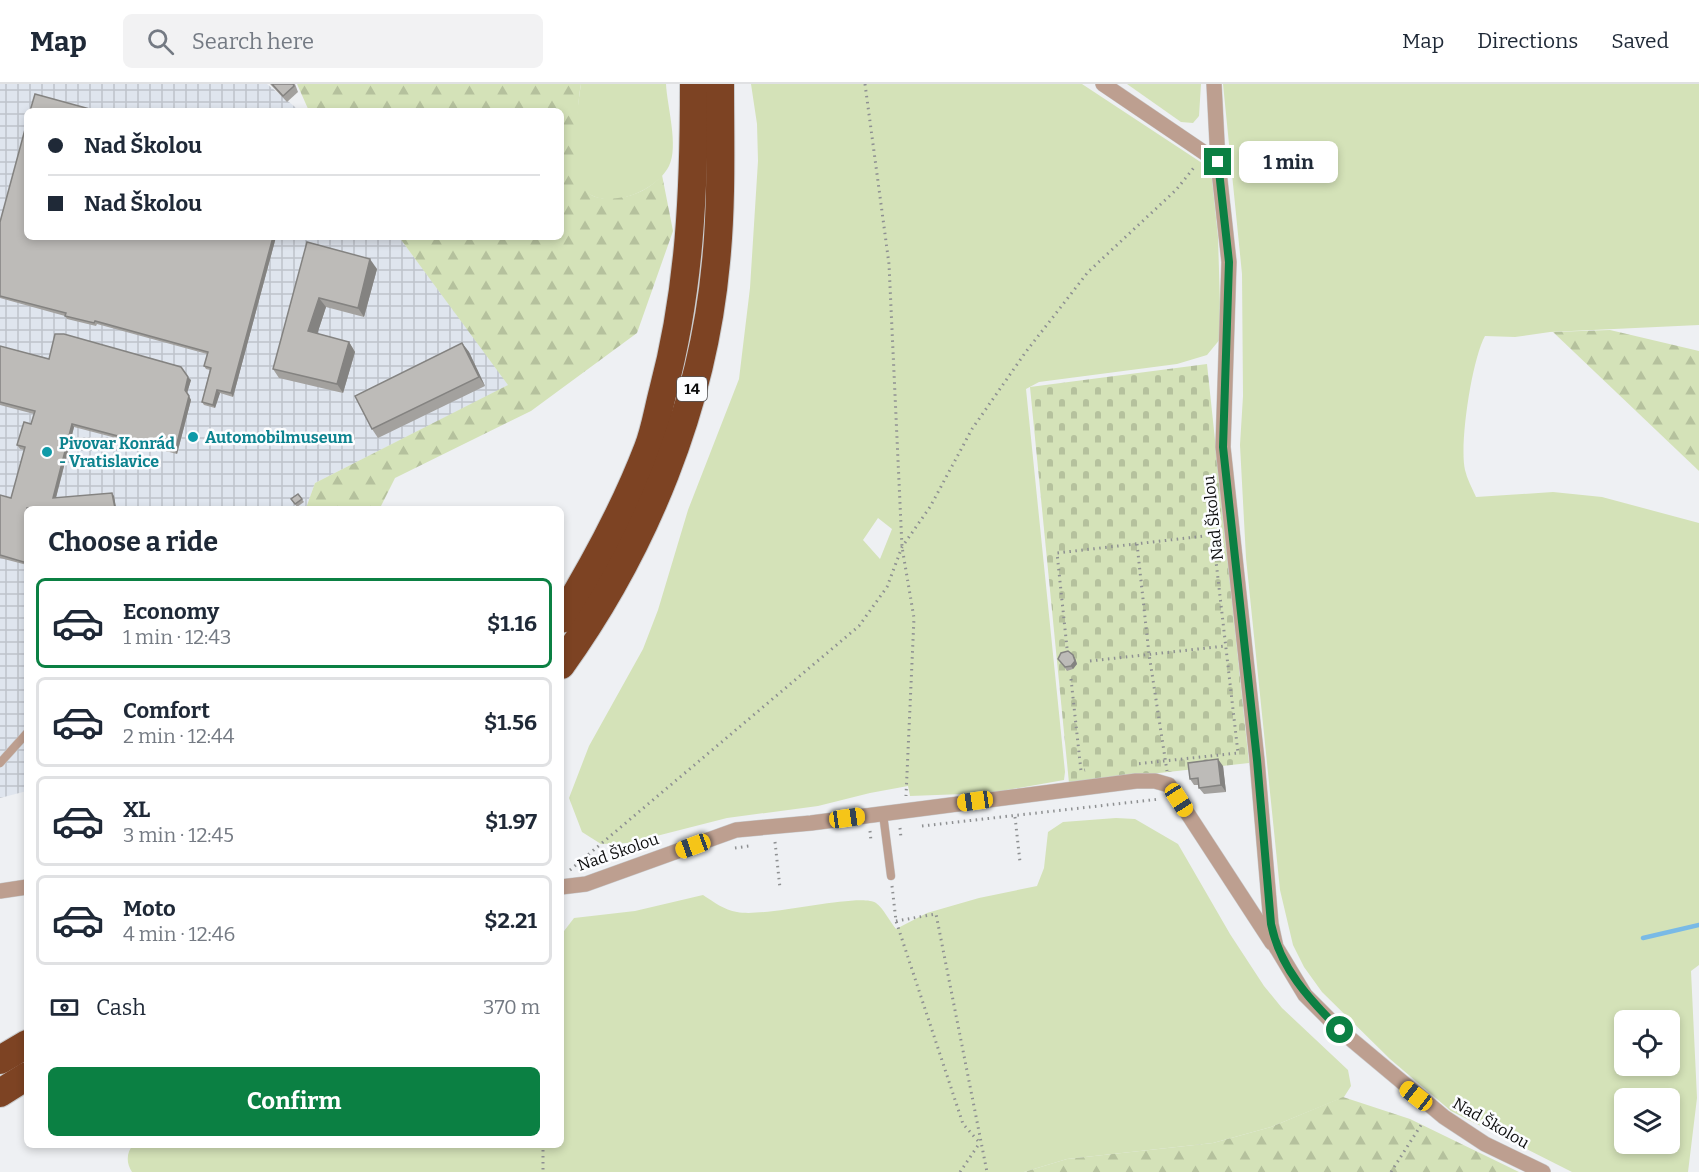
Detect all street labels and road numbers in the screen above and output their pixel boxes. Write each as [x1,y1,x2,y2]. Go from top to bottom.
road number: 14 [677,377,707,401]
street label: Nad Školou [1198,475,1227,561]
street label: Nad Školou [574,828,661,875]
street label: Nad Školou [1449,1093,1533,1152]

